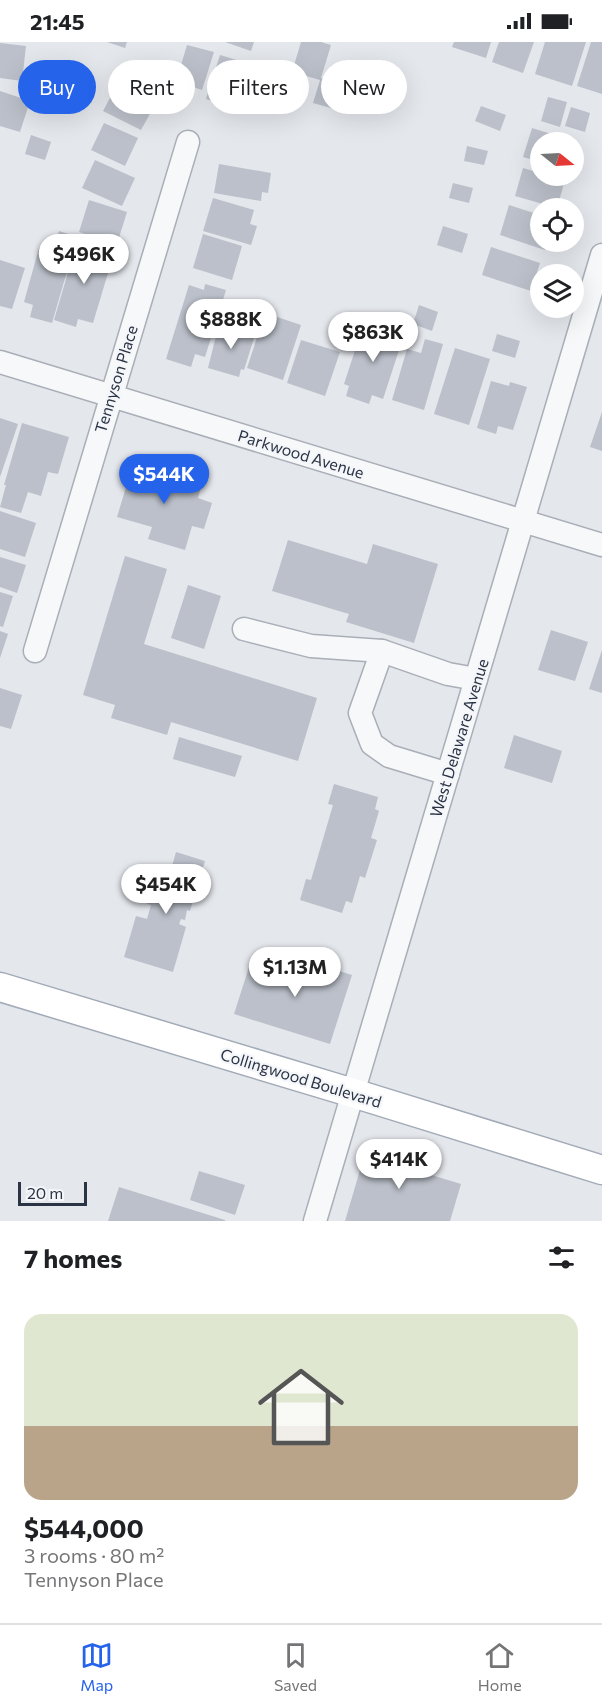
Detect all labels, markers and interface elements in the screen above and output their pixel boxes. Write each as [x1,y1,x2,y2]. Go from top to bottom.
text: 21:45 [30,8,85,35]
chip: Buy [18,60,96,114]
chip: Rent [108,60,195,114]
chip: Filters [207,60,309,114]
chip: New [321,60,407,114]
north arrow [530,132,584,186]
map controls [530,132,584,318]
button: locate [530,198,584,252]
pin: $496K [42,234,126,285]
text: $496K [53,241,115,265]
button: layers [530,264,584,318]
pin: $888K [189,299,273,350]
text: $888K [200,306,262,330]
pin: $863K [331,312,415,363]
text: $863K [342,319,404,343]
street label: Tennyson Place [90,323,141,435]
street label: Parkwood Avenue [236,425,366,482]
pin: $544K [122,454,206,505]
text: $544K [133,461,195,485]
street label: West Delaware Avenue [425,656,492,820]
pin: $454K [124,864,208,915]
text: $454K [135,871,197,895]
pin: $1.13M [246,947,344,998]
text: $1.13M [263,954,327,978]
street label: Collingwood Boulevard [218,1044,384,1111]
pin: $414K [357,1139,441,1190]
text: $414K [370,1146,428,1170]
scale bar [18,1179,87,1206]
text: 20 m [27,1183,63,1202]
icon: filters [545,1241,578,1274]
text: 7 homes [24,1242,122,1273]
icon: home [247,1353,355,1461]
text: $544,000 [24,1512,144,1543]
text: 3 rooms · 80 m² [24,1543,164,1567]
text: Tennyson Place [24,1567,164,1591]
tab: Map [80,1639,113,1694]
tab: Saved [274,1639,317,1694]
tab: Home [478,1639,522,1694]

